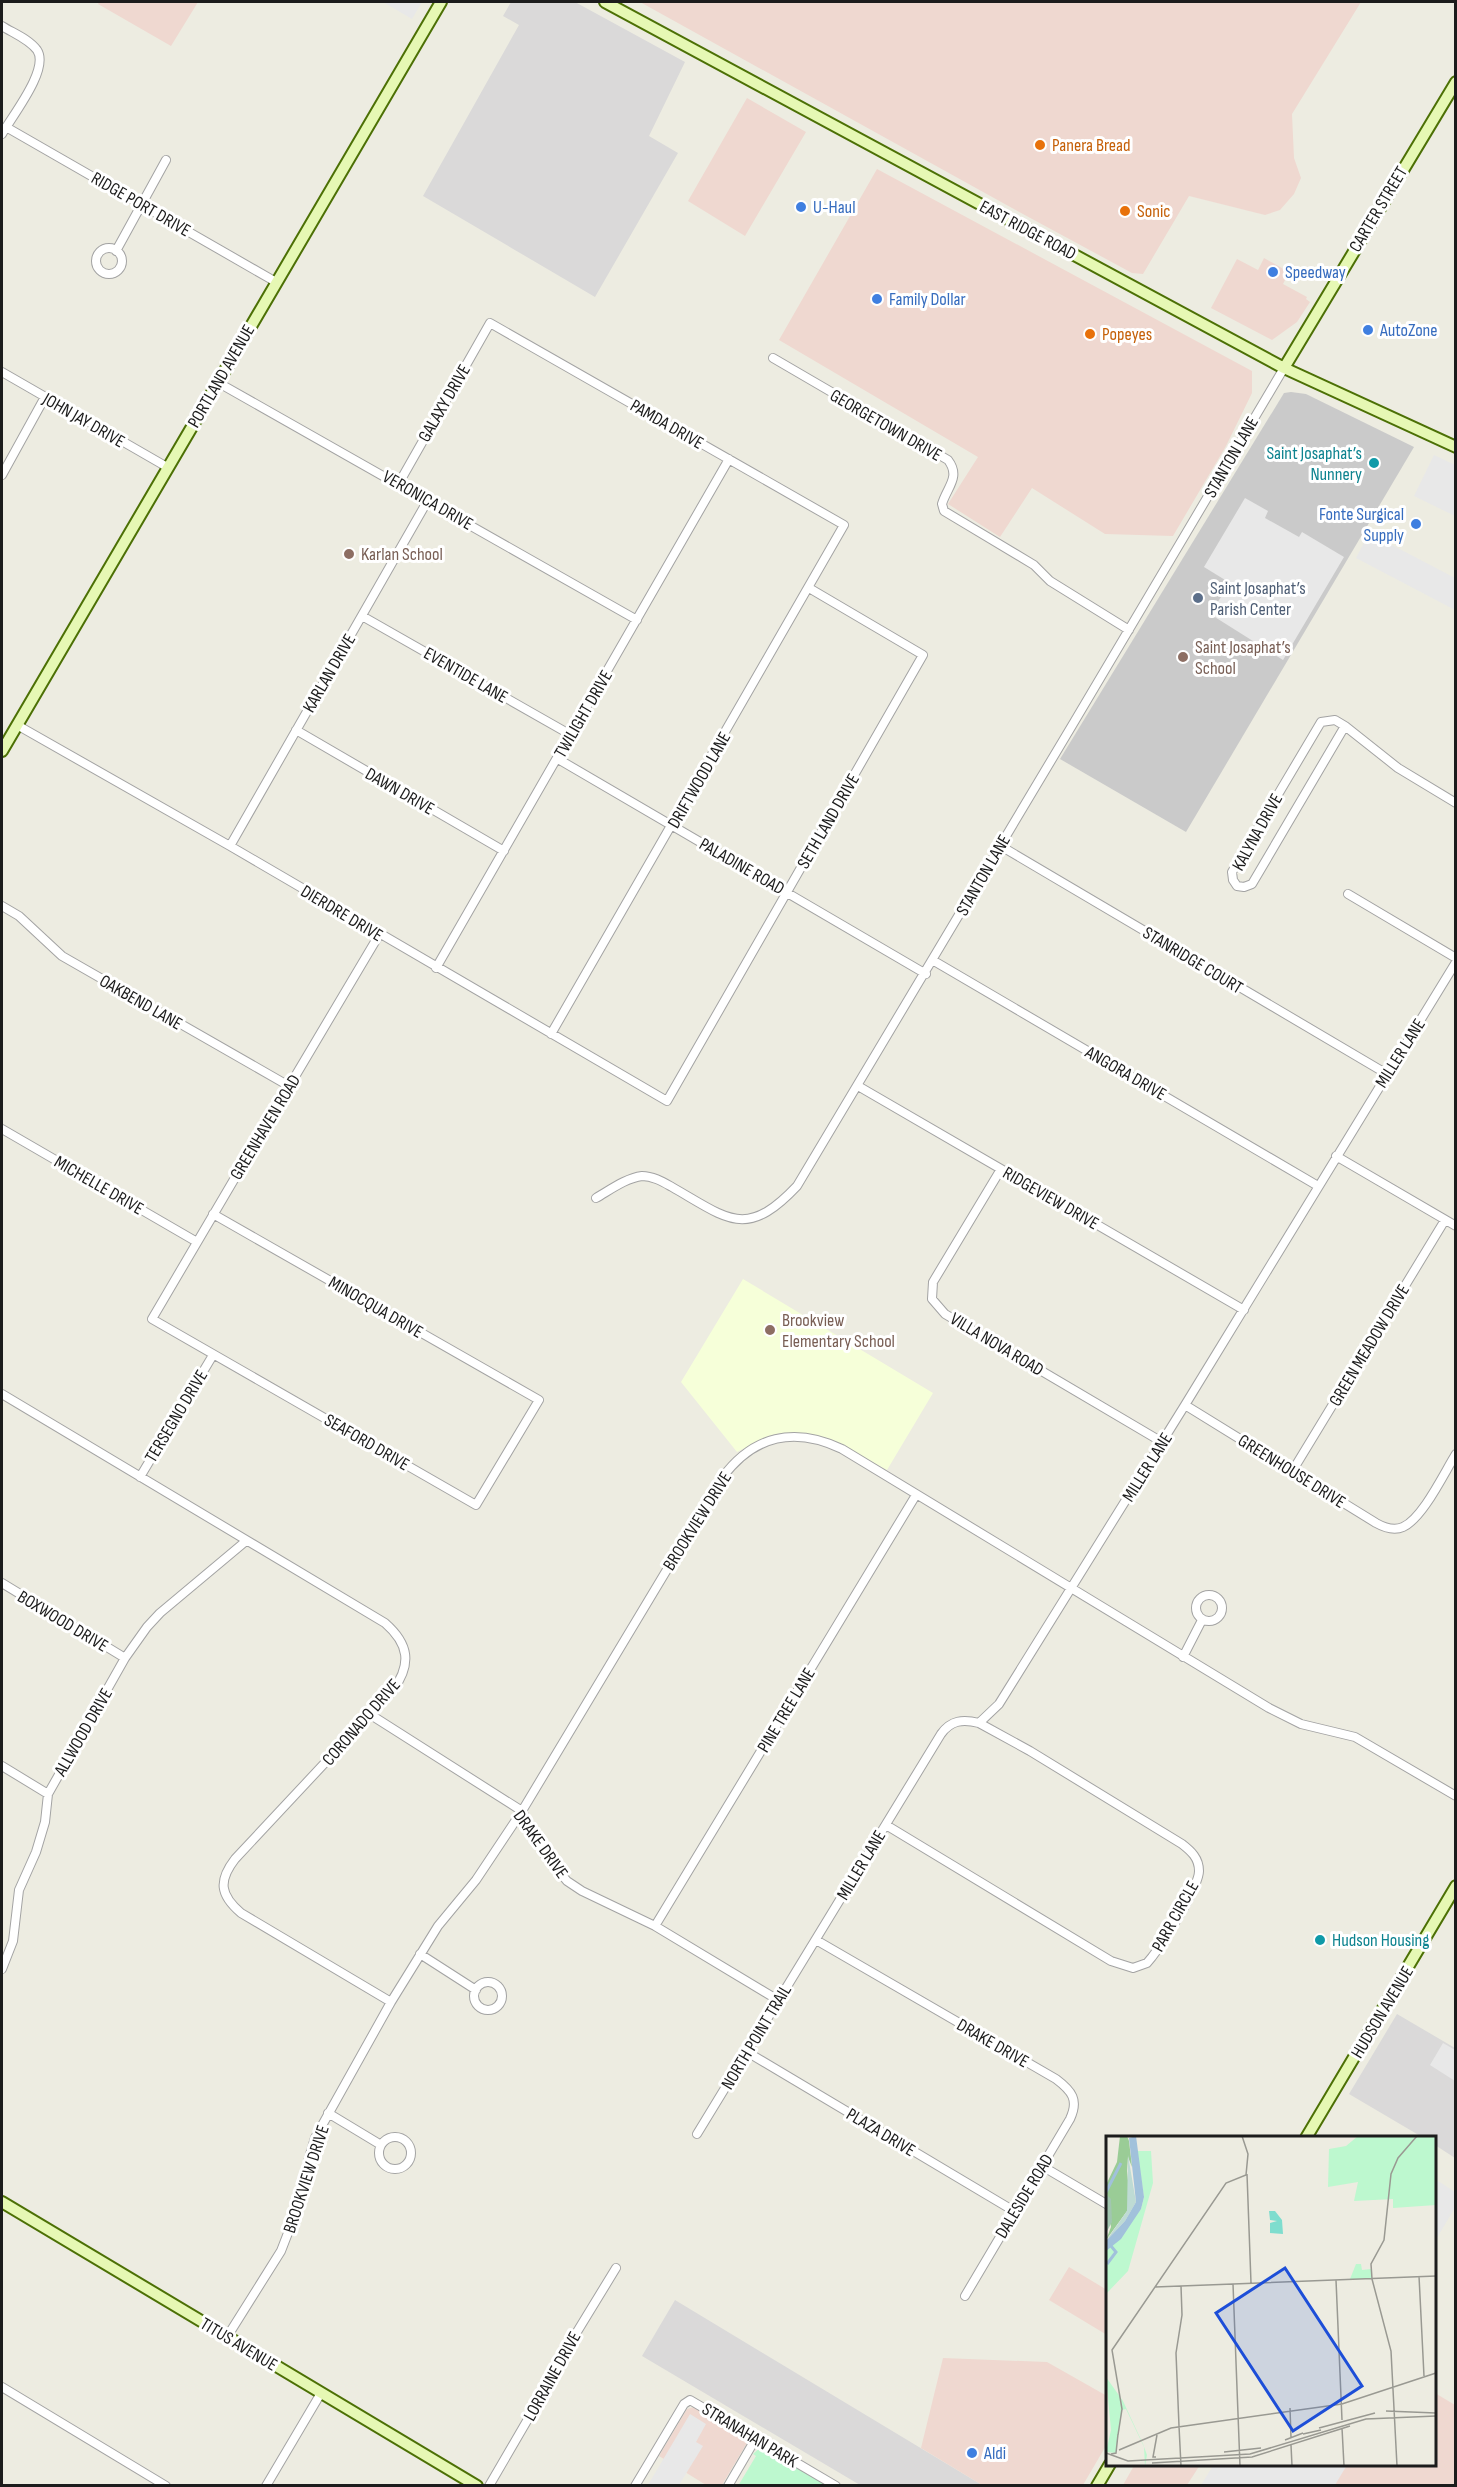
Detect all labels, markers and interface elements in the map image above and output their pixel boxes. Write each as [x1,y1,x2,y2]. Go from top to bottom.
place label: Panera Bread [1052,135,1130,156]
marker: Panera Bread [1033,138,1047,152]
street label: CARTER STREET [1345,163,1412,256]
street label: RIDGE PORT DRIVE [87,168,194,241]
street label: EAST RIDGE ROAD [976,196,1080,265]
place label: U-Haul [813,197,855,218]
marker: U-Haul [794,200,808,214]
place label: Sonic [1137,201,1170,222]
marker: Sonic [1118,204,1132,218]
place label: Speedway [1285,262,1346,283]
marker: Speedway [1266,265,1280,279]
place label: Family Dollar [889,289,966,310]
marker: Family Dollar [870,292,884,306]
place label: AutoZone [1379,320,1438,341]
street label: PORTLAND AVENUE [183,321,259,432]
marker: AutoZone [1361,323,1375,337]
place label: Popeyes [1102,324,1152,345]
marker: Popeyes [1083,327,1097,341]
street label: GALAXY DRIVE [414,361,475,446]
street label: GEORGETOWN DRIVE [826,385,945,466]
street label: JOHN JAY DRIVE [38,388,128,452]
street label: PAMDA DRIVE [626,395,707,454]
street label: STANTON LANE [1200,413,1263,502]
place label: Saint Josaphat’s Nunnery [1266,443,1362,485]
marker: Saint Josaphat’s Nunnery [1367,456,1381,470]
street label: VERONICA DRIVE [379,466,477,535]
place label: Fonte Surgical Supply [1319,504,1404,546]
marker: Fonte Surgical Supply [1409,517,1423,531]
place label: Karlan School [361,544,443,565]
marker: Karlan School [342,547,356,561]
place label: Saint Josaphat’s Parish Center [1210,578,1306,620]
marker: Saint Josaphat’s Parish Center [1191,591,1205,605]
street label: KARLAN DRIVE [299,630,360,716]
place label: Saint Josaphat’s School [1195,637,1291,679]
street label: EVENTIDE LANE [420,643,511,708]
marker: Saint Josaphat’s School [1176,650,1190,664]
street label: TWILIGHT DRIVE [550,667,617,762]
street label: DRIFTWOOD LANE [663,728,735,832]
street label: DAWN DRIVE [362,763,438,820]
street label: SETH LAND DRIVE [793,770,864,872]
street label: KALYNA DRIVE [1228,790,1287,875]
street label: STANTON LANE [952,831,1015,920]
street label: PALADINE ROAD [695,834,788,899]
street label: DIERDRE DRIVE [297,881,387,946]
street label: STANRIDGE COURT [1139,922,1247,999]
street label: OAKBEND LANE [96,970,186,1035]
street label: MILLER LANE [1371,1015,1430,1092]
street label: ANGORA DRIVE [1081,1041,1170,1105]
street label: GREENHAVEN ROAD [226,1071,305,1184]
street label: MICHELLE DRIVE [50,1151,147,1219]
street label: RIDGEVIEW DRIVE [999,1163,1102,1234]
street label: MINOCQUA DRIVE [325,1272,427,1343]
street label: GREEN MEADOW DRIVE [1325,1281,1414,1410]
street label: VILLA NOVA ROAD [946,1308,1047,1381]
place label: Brookview Elementary School [782,1310,895,1352]
marker: Brookview Elementary School [763,1323,777,1337]
street label: TERSEGNO DRIVE [141,1366,212,1466]
street label: SEAFORD DRIVE [320,1410,413,1475]
street label: MILLER LANE [1118,1429,1177,1506]
street label: GREENHOUSE DRIVE [1234,1430,1349,1513]
street label: BROOKVIEW DRIVE [659,1468,736,1574]
street label: BOXWOOD DRIVE [14,1586,112,1657]
street label: PINE TREE LANE [753,1664,820,1756]
street label: CORONADO DRIVE [318,1675,405,1770]
street label: ALLWOOD DRIVE [49,1685,117,1781]
street label: DRAKE DRIVE [509,1806,572,1883]
street label: MILLER LANE [832,1827,890,1904]
street label: PARR CIRCLE [1147,1877,1203,1955]
place label: Hudson Housing [1332,1930,1430,1951]
marker: Hudson Housing [1313,1933,1327,1947]
street label: HUDSON AVENUE [1347,1962,1418,2062]
street label: NORTH POINT TRAIL [717,1981,796,2093]
street label: DRAKE DRIVE [953,2014,1032,2072]
street label: PLAZA DRIVE [842,2104,919,2161]
street label: BROOKVIEW DRIVE [279,2122,334,2236]
inset map [1106,2136,1436,2466]
street label: DALESIDE ROAD [991,2150,1058,2242]
street label: TITUS AVENUE [197,2313,281,2376]
street label: LORRAINE DRIVE [519,2328,586,2425]
street label: STRANAHAN PARK [698,2399,802,2473]
place label: Aldi [983,2443,1006,2464]
marker: Aldi [965,2446,979,2460]

